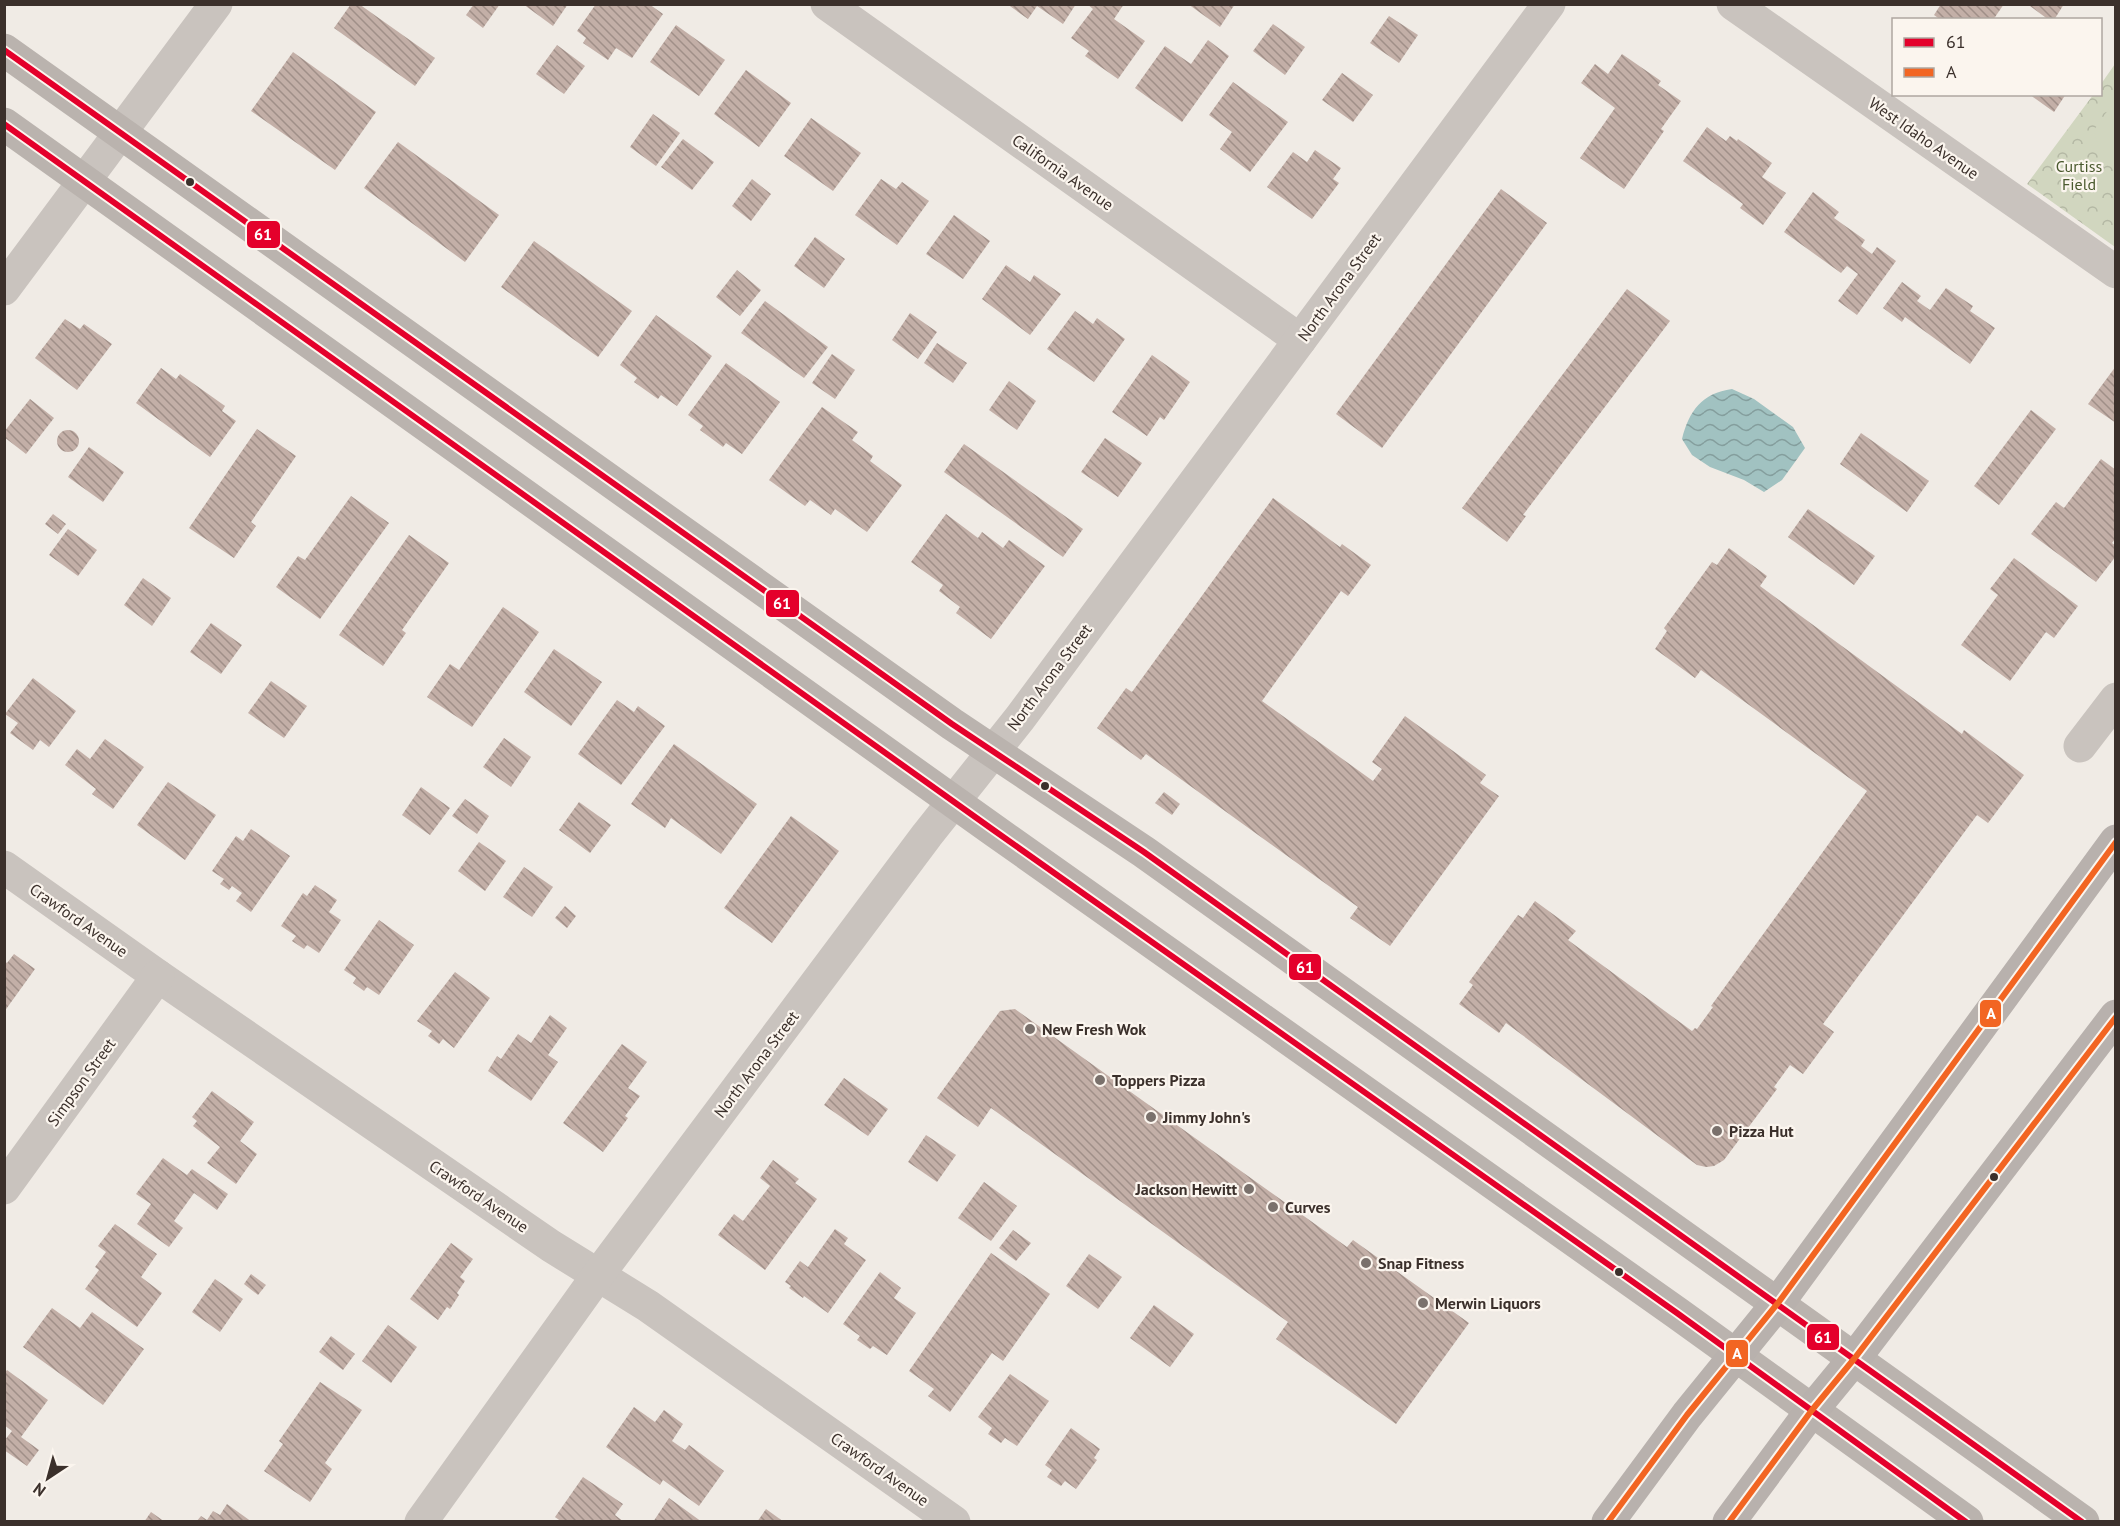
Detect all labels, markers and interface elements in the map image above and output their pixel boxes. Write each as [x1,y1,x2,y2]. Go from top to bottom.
legend [1892,18,2102,96]
text: 61 [1946,30,1966,53]
text: A [1946,60,1957,83]
street label: West Idaho Avenue [1865,93,1983,183]
street label: California Avenue [1008,130,1118,214]
park label: Curtiss Field [2056,156,2103,194]
unlabelled marker [184,176,196,188]
line badge: 61 [246,220,281,249]
text: 61 [254,224,272,244]
street label: North Arona Street [1293,229,1385,345]
line badge: 61 [765,589,800,618]
text: 61 [773,593,791,613]
street label: North Arona Street [1002,619,1096,734]
unlabelled marker [1039,780,1051,792]
street label: Crawford Avenue [26,879,132,961]
line badge: 61 [1288,953,1322,981]
text: 61 [1296,957,1314,977]
line badge: A [1979,999,2002,1028]
text: A [1986,1003,1996,1023]
street label: North Arona Street [709,1006,803,1121]
place label: New Fresh Wok [1042,1019,1146,1039]
marker: New Fresh Wok [1023,1022,1037,1036]
street label: Simpson Street [42,1034,120,1130]
place label: Toppers Pizza [1112,1070,1206,1090]
marker: Toppers Pizza [1093,1073,1107,1087]
place label: Jimmy John's [1162,1107,1251,1127]
marker: Jimmy John's [1144,1110,1158,1124]
place label: Pizza Hut [1729,1121,1794,1141]
marker: Pizza Hut [1710,1124,1724,1138]
street label: Crawford Avenue [426,1155,532,1237]
unlabelled marker [1988,1171,2000,1183]
place label: Jackson Hewitt [1134,1179,1237,1199]
marker: Jackson Hewitt [1242,1182,1256,1196]
place label: Curves [1285,1197,1331,1217]
marker: Curves [1266,1200,1280,1214]
place label: Snap Fitness [1378,1253,1464,1273]
marker: Snap Fitness [1359,1256,1373,1270]
unlabelled marker [1613,1266,1625,1278]
place label: Merwin Liquors [1435,1293,1541,1313]
marker: Merwin Liquors [1416,1296,1430,1310]
line badge: 61 [1806,1323,1840,1351]
text: 61 [1814,1327,1832,1347]
line badge: A [1725,1339,1749,1368]
text: A [1732,1343,1742,1363]
street label: Crawford Avenue [827,1428,933,1510]
north arrow [18,1448,78,1508]
text: N [29,1479,49,1501]

